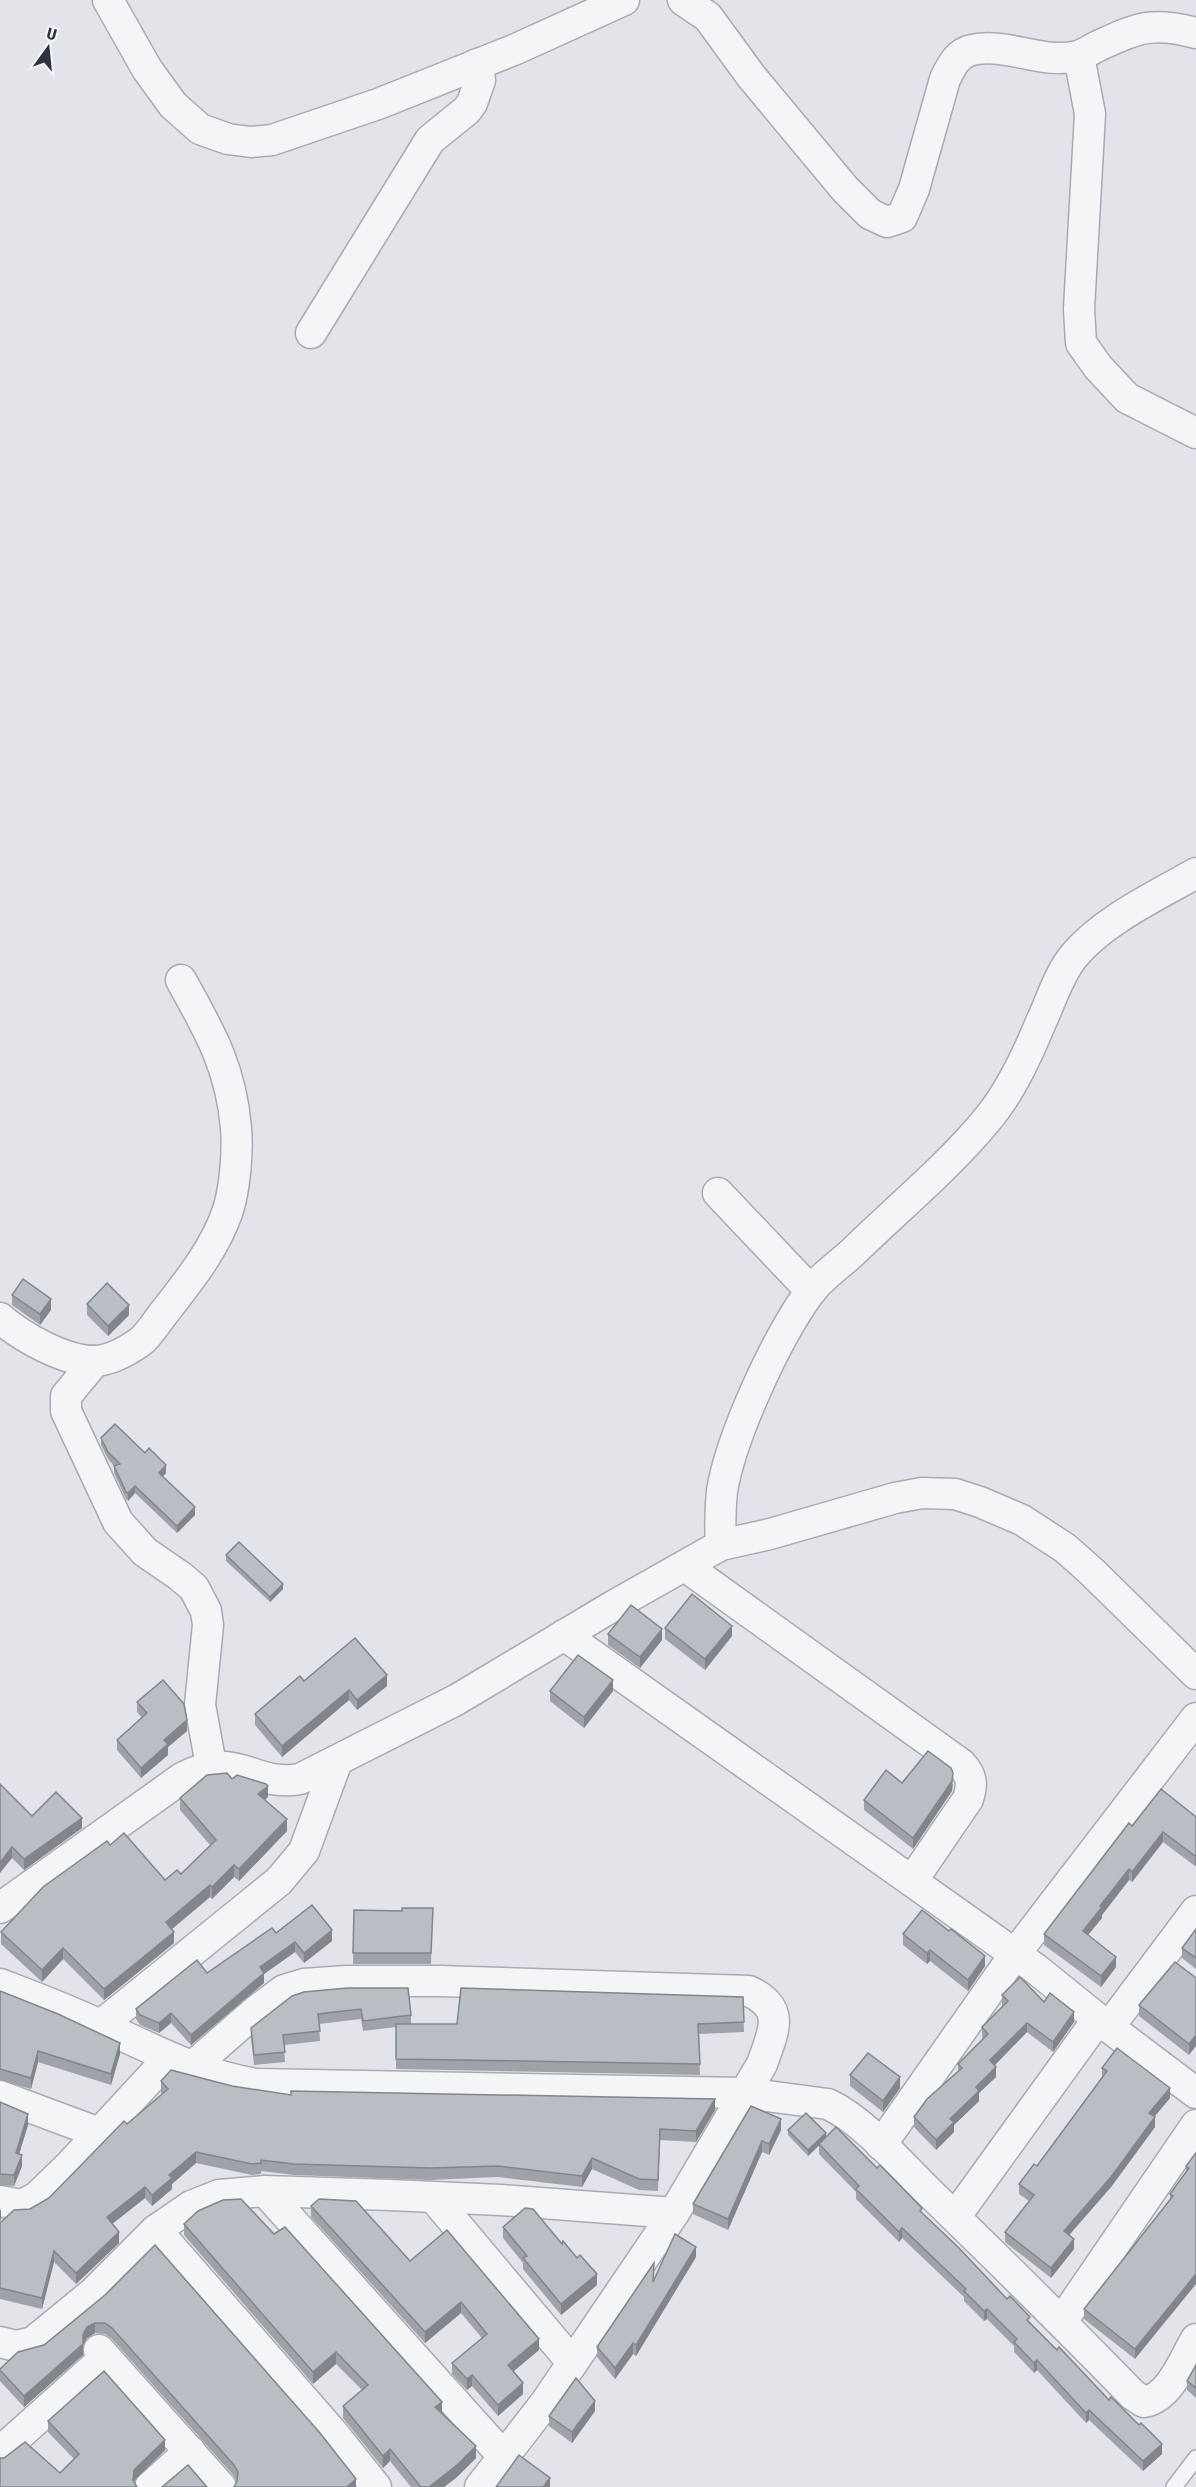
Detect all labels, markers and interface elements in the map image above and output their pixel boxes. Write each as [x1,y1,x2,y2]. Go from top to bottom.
north arrow [18,18,78,78]
text: U [45,24,59,44]

